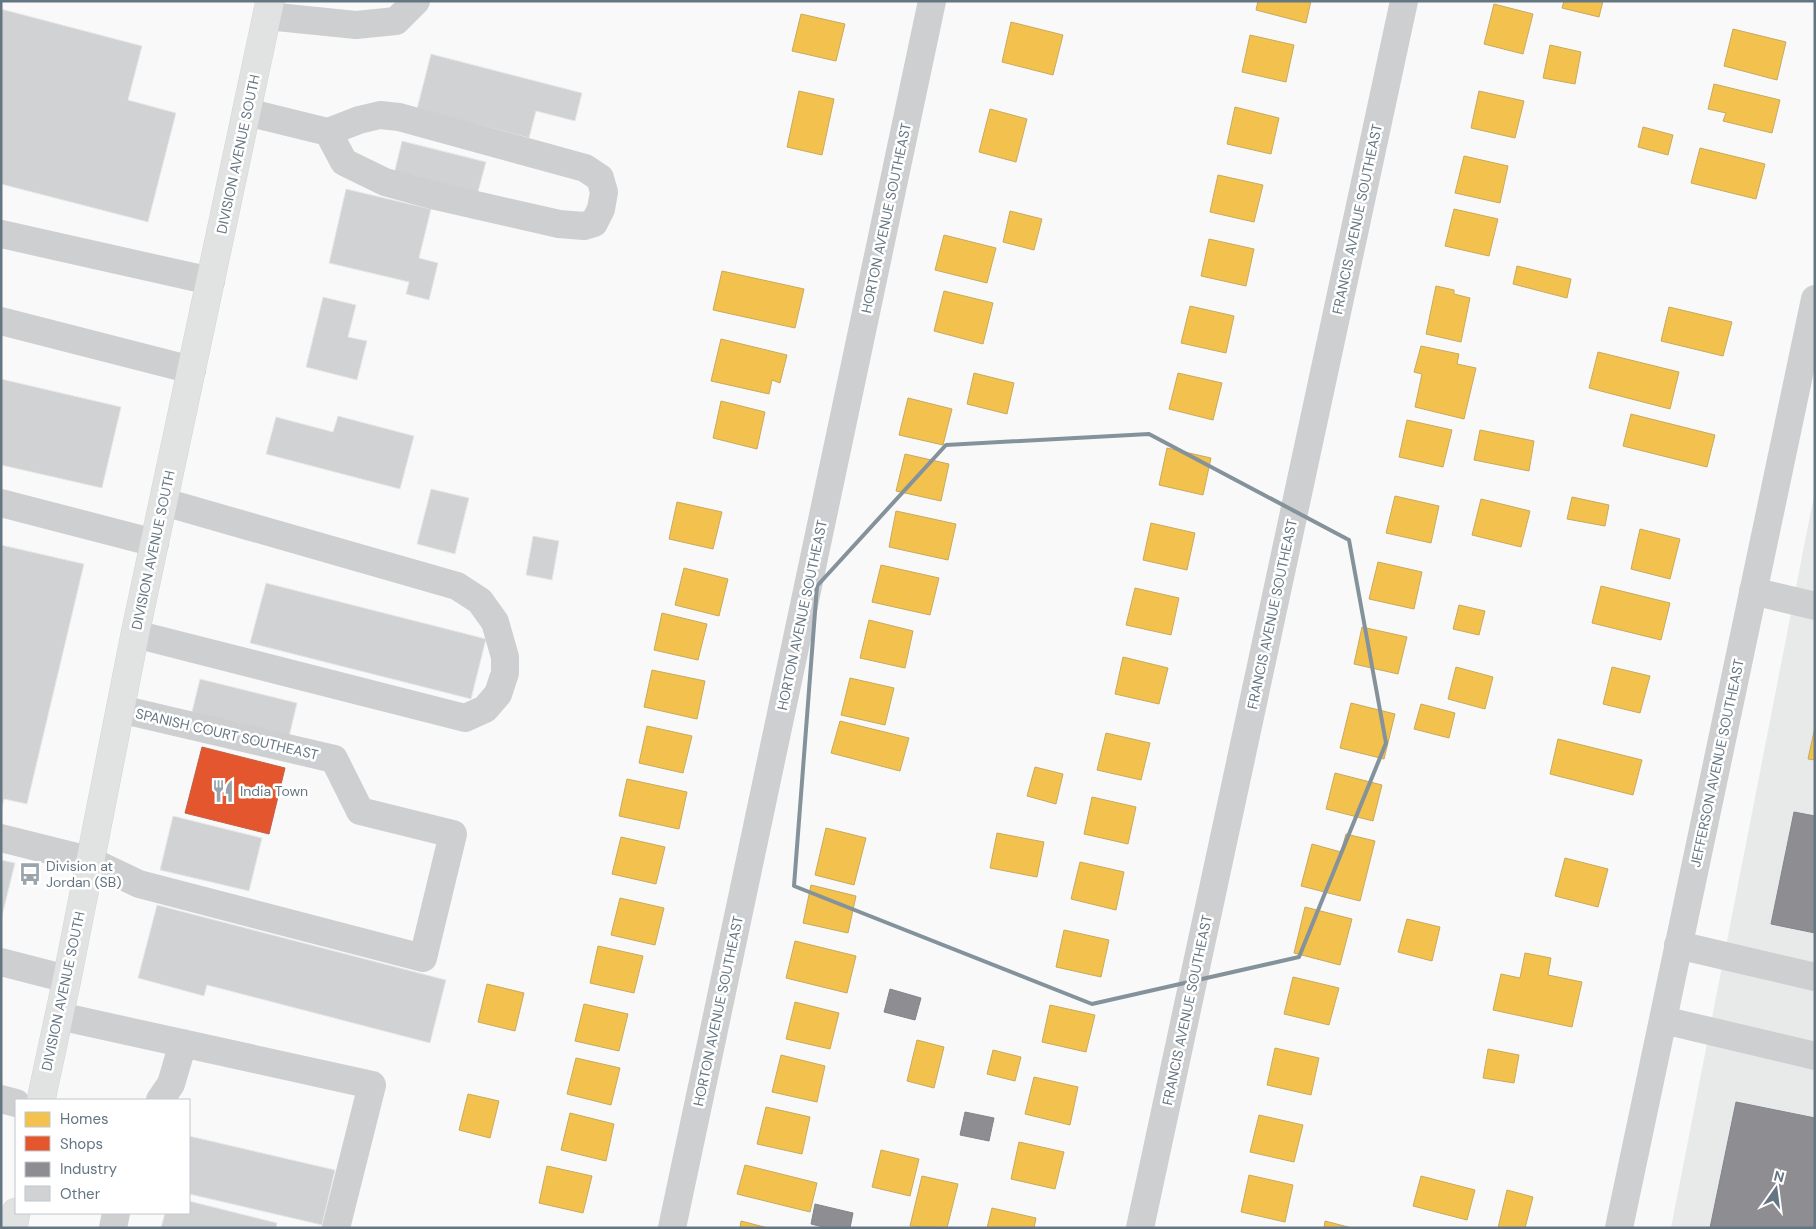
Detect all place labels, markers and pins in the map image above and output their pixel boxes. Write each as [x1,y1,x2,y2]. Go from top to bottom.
restaurant icon: India Town [210,778,236,804]
place label: India Town [240,782,308,800]
place label: Division at Jordan (SB) [46,857,121,891]
bus stop icon: Division at Jordan (SB) [17,861,43,887]

